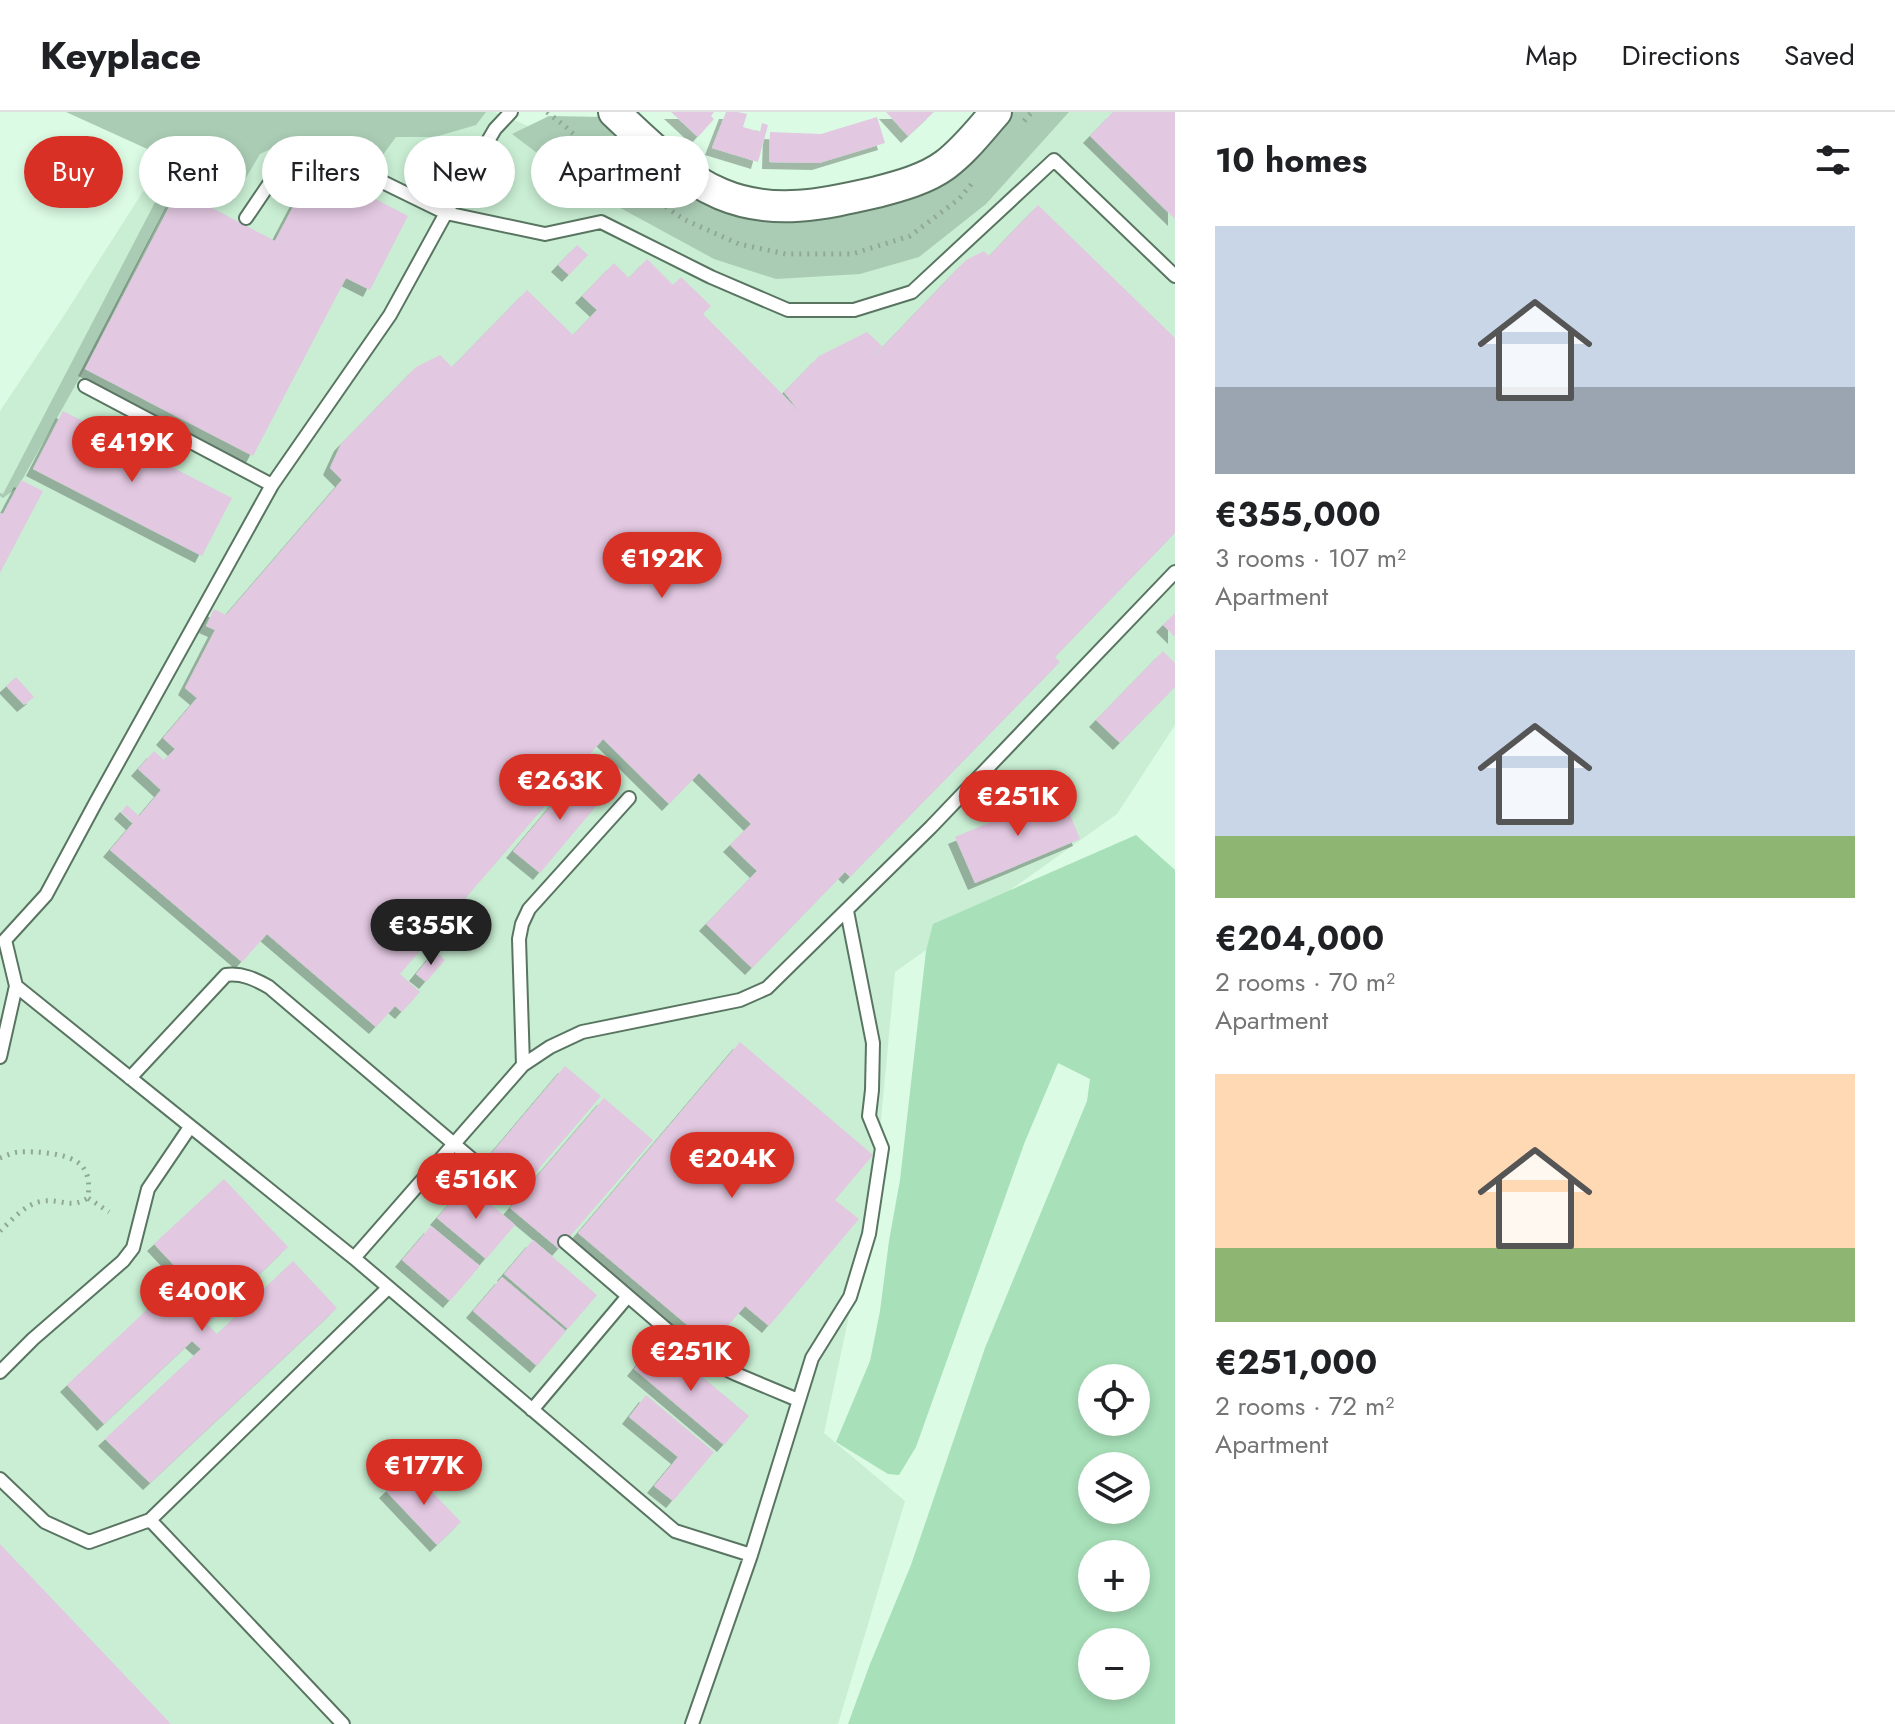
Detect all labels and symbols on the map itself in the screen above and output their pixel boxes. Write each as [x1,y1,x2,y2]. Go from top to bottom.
pin: €419K [76,416,188,484]
pin: €192K [606,532,718,600]
pin: €263K [504,754,616,822]
pin: €251K [962,770,1074,838]
pin: €355K [375,899,487,967]
pin: €204K [676,1132,788,1200]
pin: €516K [420,1153,532,1221]
pin: €400K [146,1265,258,1333]
pin: €251K [635,1325,747,1393]
pin: €177K [368,1439,480,1507]

